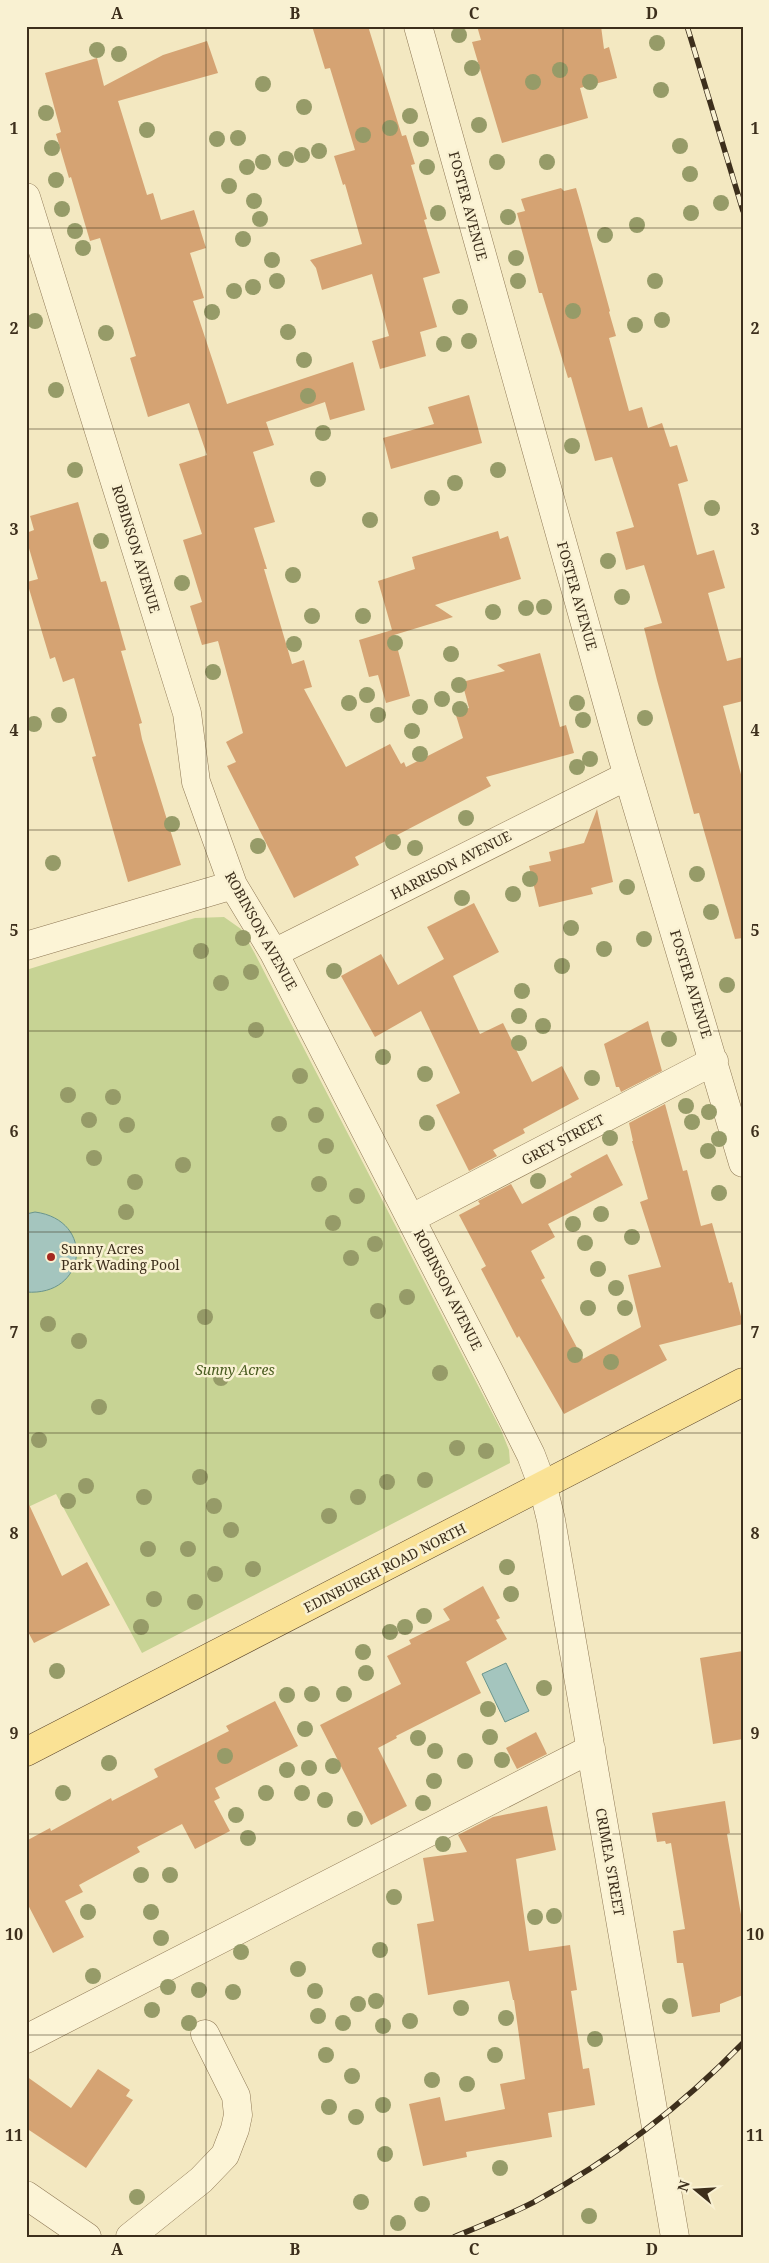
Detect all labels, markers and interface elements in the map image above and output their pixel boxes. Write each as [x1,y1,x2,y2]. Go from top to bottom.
text: A [111,2,124,24]
text: B [290,2,301,24]
text: C [469,2,480,24]
text: D [646,2,658,24]
text: 1 [9,117,19,139]
text: 1 [750,117,760,139]
street label: FOSTER AVENUE [445,149,492,263]
text: 2 [9,317,19,339]
text: 2 [750,317,760,339]
street label: ROBINSON AVENUE [108,482,165,615]
text: 3 [9,518,19,540]
text: 3 [750,518,760,540]
street label: FOSTER AVENUE [553,539,602,653]
text: 4 [9,719,19,741]
text: 4 [750,719,760,741]
street label: HARRISON AVENUE [387,826,515,903]
street label: ROBINSON AVENUE [221,868,302,994]
text: 5 [9,919,19,941]
text: 5 [750,919,760,941]
street label: FOSTER AVENUE [666,927,717,1041]
street label: GREY STREET [518,1110,608,1169]
text: 6 [9,1120,19,1142]
text: 6 [750,1120,760,1142]
street label: ROBINSON AVENUE [410,1226,487,1354]
place label: Sunny Acres Park Wading Pool [61,1239,180,1274]
marker: Sunny Acres Park Wading Pool [45,1251,57,1263]
text: 7 [9,1321,19,1343]
text: 7 [750,1321,760,1343]
park label: Sunny Acres [195,1360,275,1379]
street label: EDINBURGH ROAD NORTH [300,1518,469,1617]
text: 8 [9,1522,19,1544]
text: 8 [750,1522,760,1544]
text: 9 [9,1722,19,1744]
text: 9 [750,1722,760,1744]
street label: CRIMEA STREET [592,1806,629,1918]
text: 10 [5,1923,23,1945]
text: 10 [746,1923,764,1945]
text: 11 [5,2124,23,2146]
text: 11 [746,2124,764,2146]
north arrow [672,2166,722,2216]
text: N [672,2178,694,2194]
text: A [111,2238,124,2260]
text: B [290,2238,301,2260]
text: C [469,2238,480,2260]
text: D [646,2238,658,2260]

